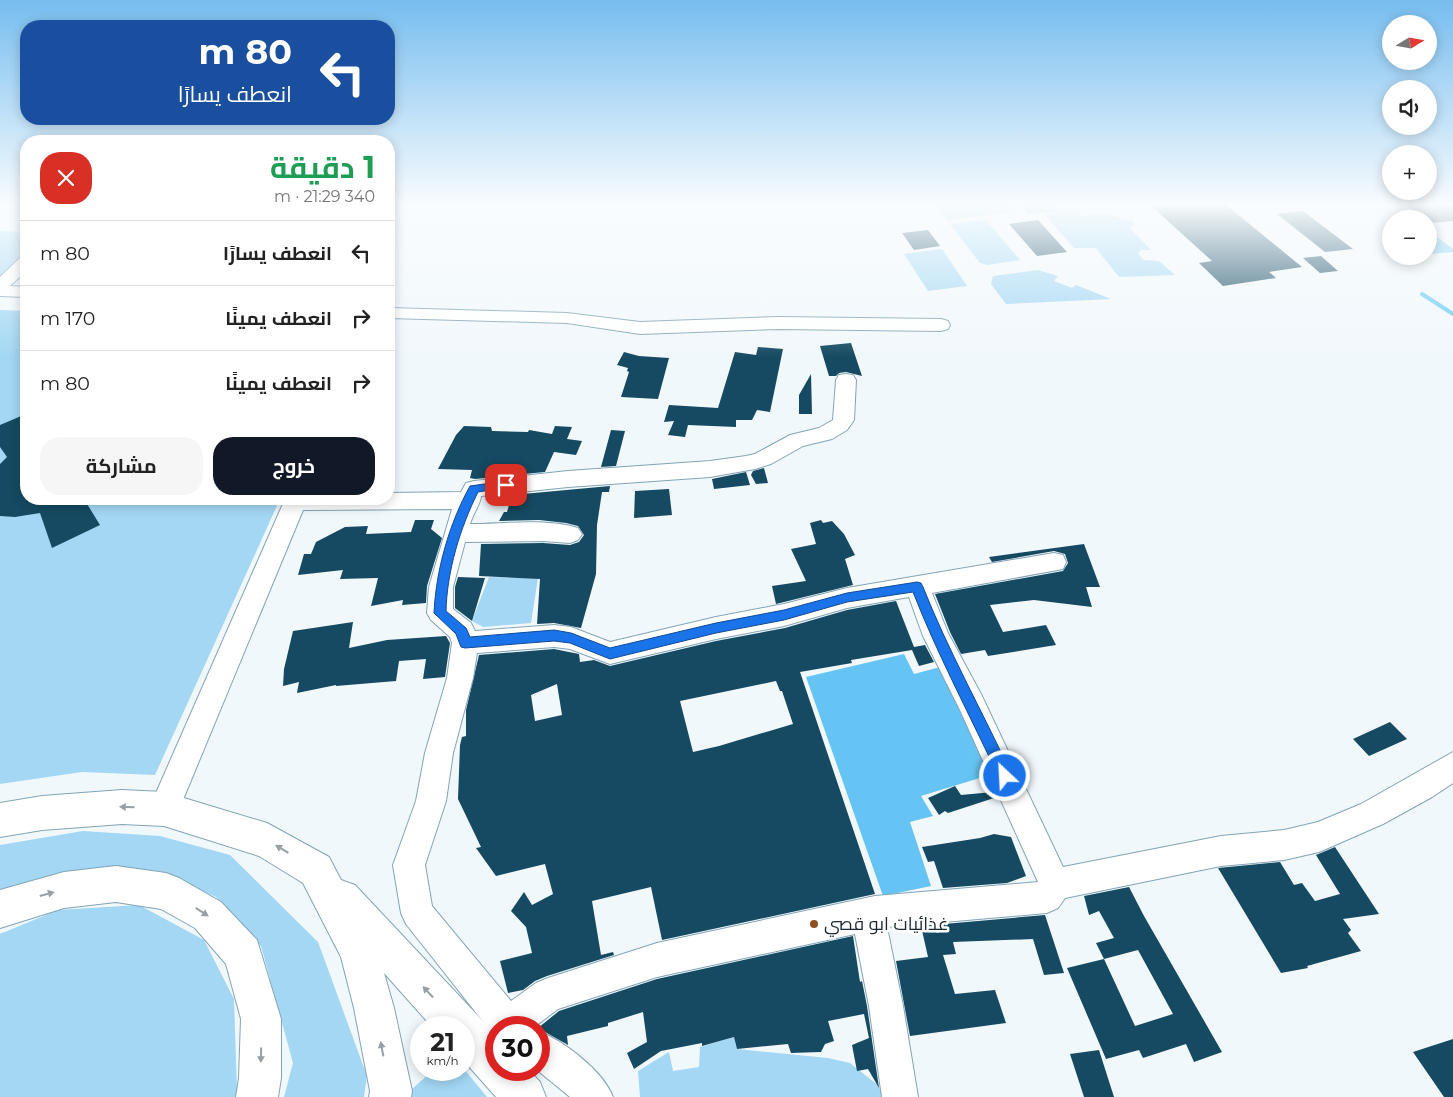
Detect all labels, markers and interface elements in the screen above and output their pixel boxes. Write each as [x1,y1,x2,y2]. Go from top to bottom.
north arrow [1382,15,1438,70]
map controls [1382,15,1437,265]
text: 80 m [199,30,292,73]
icon: left [310,40,375,105]
button: sound [1382,80,1437,135]
text: انعطف يسارًا [178,81,292,108]
button: + [1382,145,1437,200]
text: 1 دقيقة [270,149,375,186]
button: close [40,152,92,204]
text: 340 m · 21:29 [274,187,375,206]
button: − [1382,210,1437,265]
icon: left [347,239,375,267]
text: 80 m [40,242,90,265]
text: انعطف يسارًا [223,242,332,265]
icon: right [347,304,375,332]
text: 170 m [40,307,95,330]
text: انعطف يمينًا [225,307,332,330]
icon: right [347,369,375,397]
text: 80 m [40,372,90,395]
text: انعطف يمينًا [225,372,332,395]
button: مشاركة [40,437,203,495]
button: خروج [213,437,375,495]
pin [485,464,527,506]
icon: arrive [492,471,520,499]
position arrow [978,749,1030,801]
one-way arrow [118,803,134,811]
one-way arrow [275,845,288,854]
one-way arrow [39,890,54,898]
one-way arrow [195,907,208,916]
place label: غذائيات ابو قصي [824,913,948,937]
marker: غذائيات ابو قصي [808,918,820,930]
one-way arrow [422,986,434,998]
speed limit sign: 30 [485,1016,550,1081]
text: 21 [430,1027,455,1057]
one-way arrow [378,1041,386,1057]
one-way arrow [257,1047,265,1063]
text: km/h [426,1053,459,1068]

